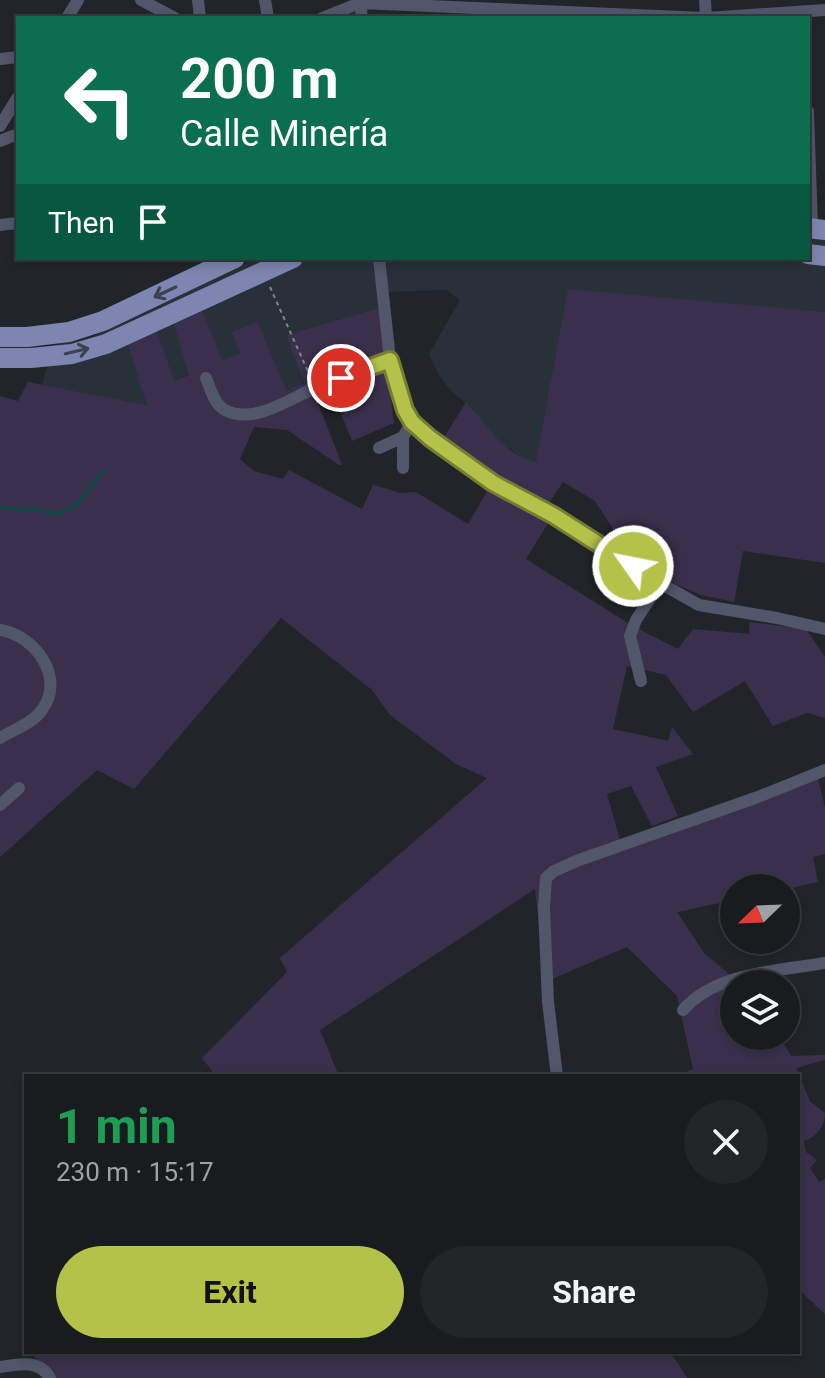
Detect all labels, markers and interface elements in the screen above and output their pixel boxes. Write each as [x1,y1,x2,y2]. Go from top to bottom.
text: 200 m [180,46,339,112]
icon: left [48,48,152,152]
text: Calle Minería [180,113,388,155]
icon: arrive [131,200,175,244]
text: Then [48,205,115,240]
one-way arrow [153,285,177,300]
one-way arrow [64,343,90,358]
pin [307,344,375,412]
icon: arrive [319,356,363,400]
position arrow [591,524,675,608]
north arrow [720,874,800,954]
map controls [720,874,800,1050]
button: layers [720,970,800,1050]
text: 1 min [56,1098,177,1155]
button: close [684,1100,768,1184]
text: 230 m · 15:17 [56,1157,214,1187]
button: Exit [56,1246,404,1338]
button: Share [420,1246,768,1338]

